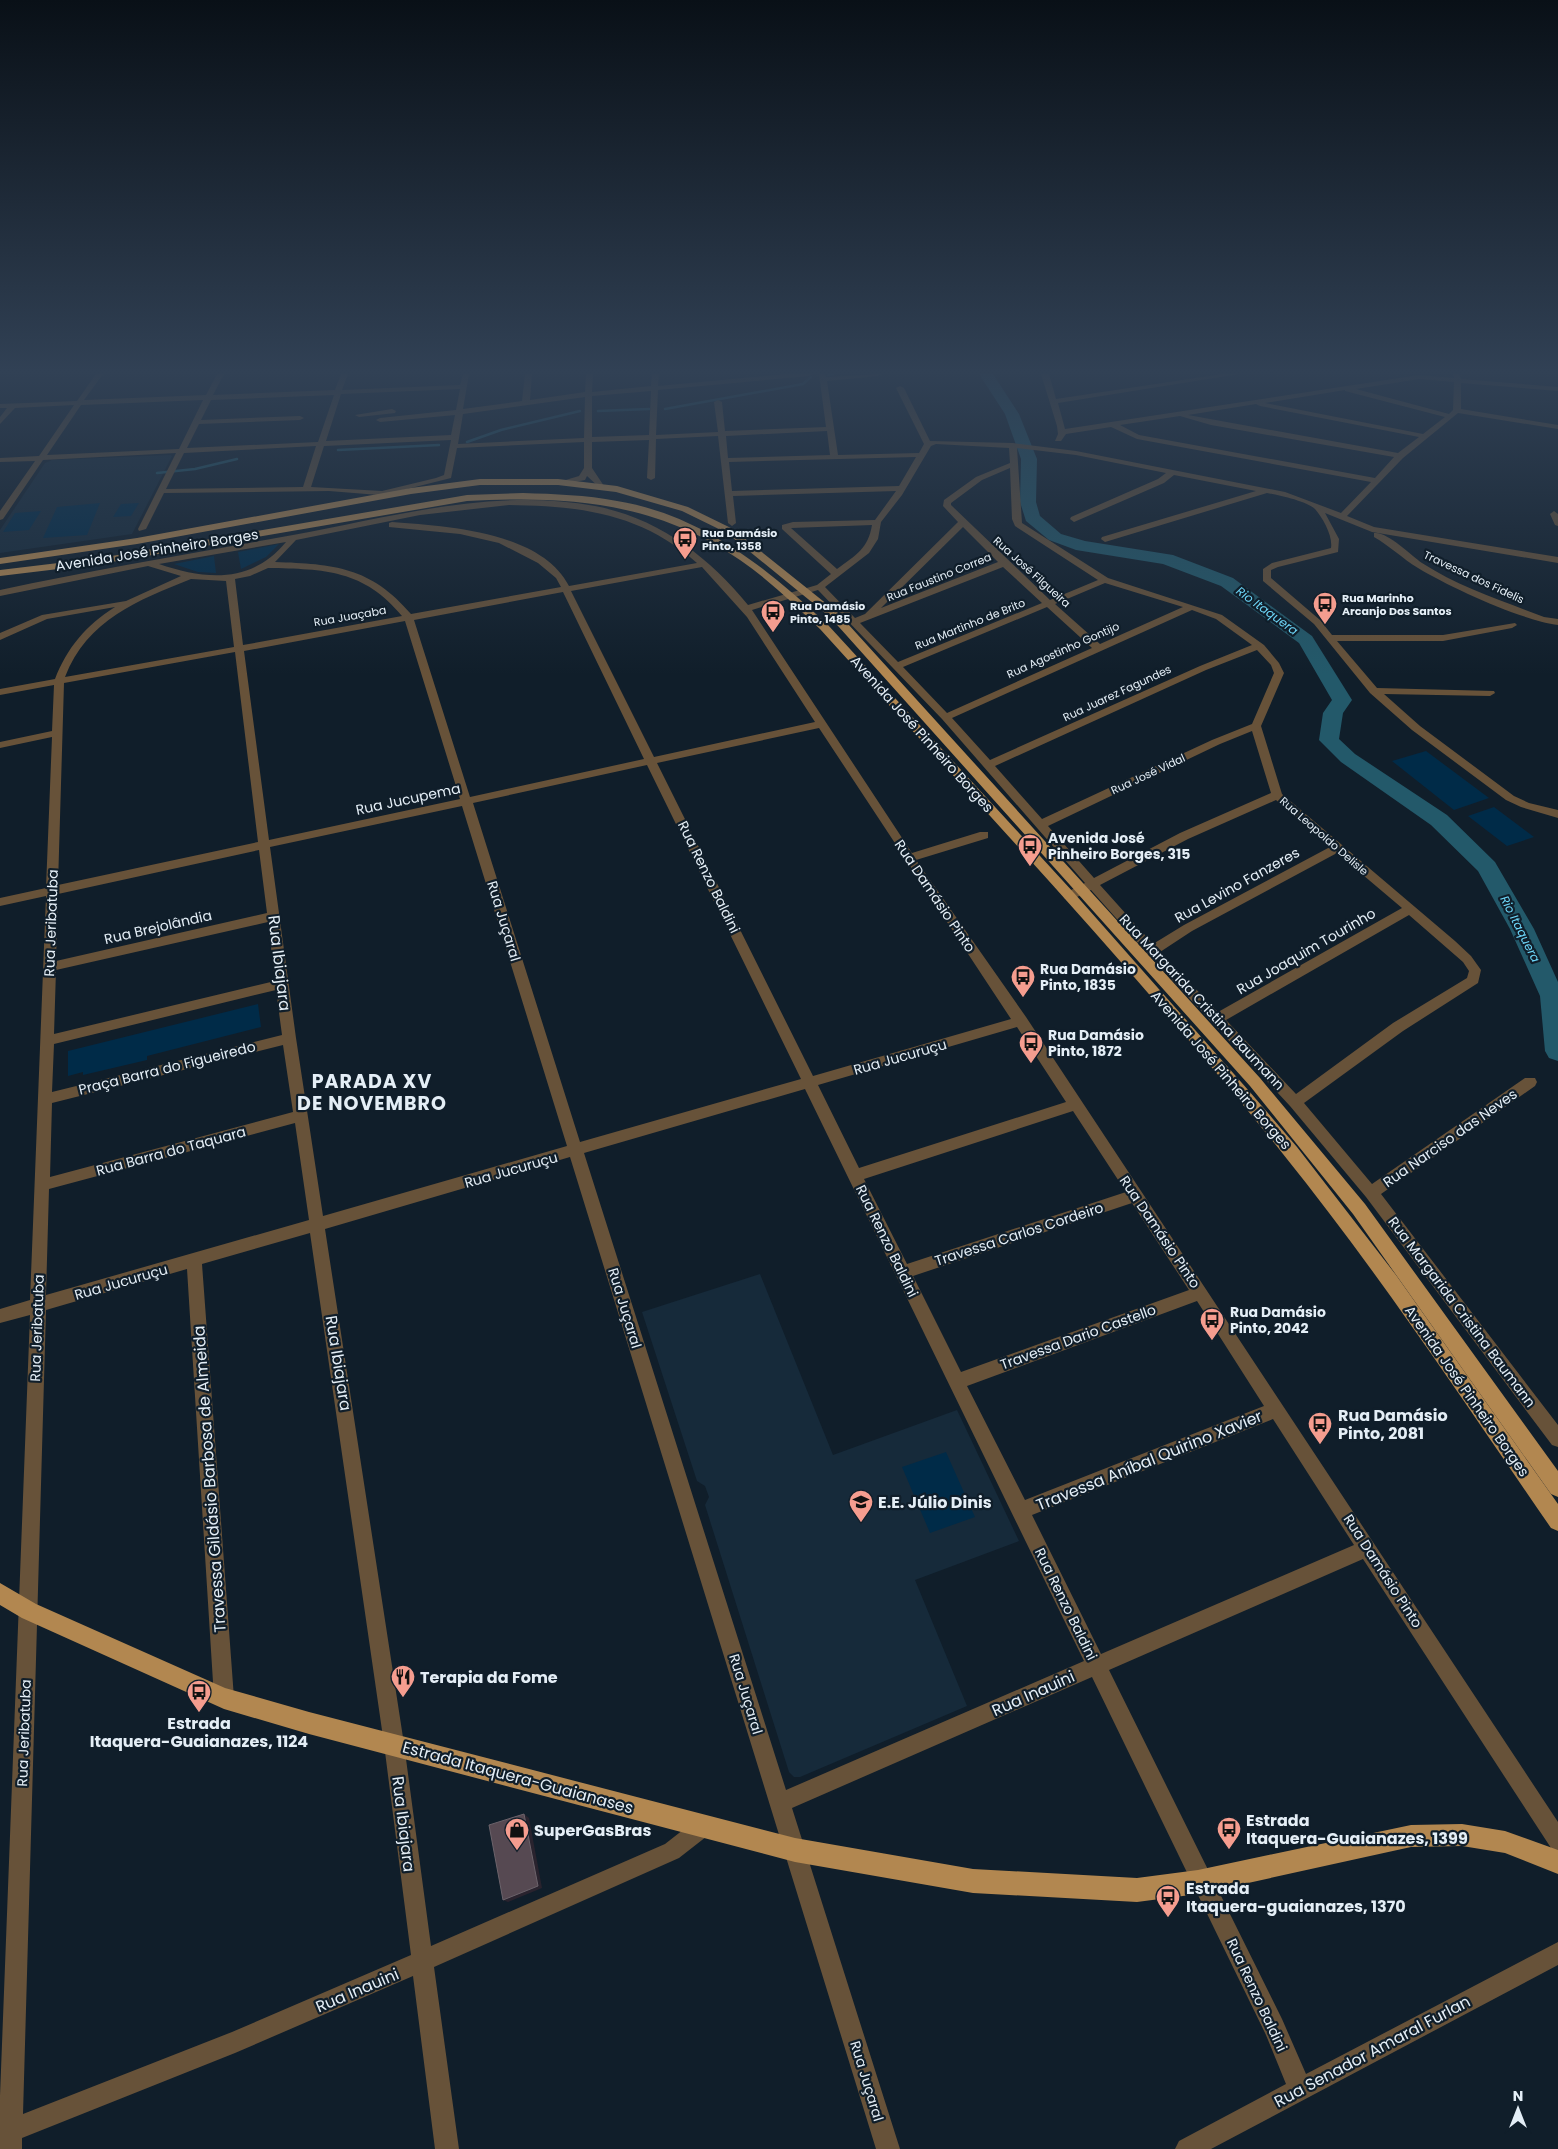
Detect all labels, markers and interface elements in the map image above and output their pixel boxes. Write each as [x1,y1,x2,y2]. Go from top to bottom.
street label: Avenida José Pinheiro Borges [54,524,260,576]
place label: Rua Damásio Pinto, 1358 [702,525,777,554]
bus stop icon: Rua Damásio Pinto, 1358 [672,526,698,560]
street label: Rua José Filgueira [990,533,1074,611]
street label: Travessa dos Fidelis [1421,547,1527,607]
street label: Rua Faustino Correa [884,549,994,605]
water label: Rio Itaquera [1233,582,1302,639]
place label: Rua Marinho Arcanjo Dos Santos [1342,590,1452,619]
bus stop icon: Rua Marinho Arcanjo Dos Santos [1312,591,1338,625]
street label: Rua Martinho de Brito [912,595,1028,653]
place label: Rua Damásio Pinto, 1485 [790,598,865,627]
bus stop icon: Rua Damásio Pinto, 1485 [760,599,786,633]
street label: Rua Juaçaba [312,602,388,630]
street label: Rua Agostinho Gontijo [1004,618,1122,682]
street label: Avenida José Pinheiro Borges [846,651,998,817]
street label: Rua Juarez Fagundes [1060,661,1174,725]
street label: Rua José Vidal [1108,750,1188,798]
street label: Rua Jucupema [354,778,462,820]
street label: Rua Leopoldo Delisle [1276,793,1372,879]
street label: Rua Renzo Baldini [673,817,745,937]
place label: Avenida José Pinheiro Borges, 315 [1048,828,1190,864]
bus stop icon: Avenida José Pinheiro Borges, 315 [1017,833,1043,867]
street label: Rua Damásio Pinto [890,836,980,956]
street label: Rua Levino Fanzeres [1171,842,1303,928]
street label: Rua Jeribatuba [39,869,63,977]
street label: Rua Juçaral [482,878,526,964]
water label: Rio Itaquera [1496,892,1545,965]
street label: Rua Joaquim Tourinho [1233,903,1379,999]
street label: Rua Brejolândia [102,905,214,949]
street label: Rua Margarida Cristina Baumann [1115,910,1289,1094]
street label: Rua Ibiajara [262,914,297,1012]
place label: Rua Damásio Pinto, 1835 [1040,959,1136,995]
bus stop icon: Rua Damásio Pinto, 1835 [1010,964,1036,998]
street label: Avenida José Pinheiro Borges [1146,986,1296,1154]
place label: Rua Damásio Pinto, 1872 [1048,1025,1144,1061]
bus stop icon: Rua Damásio Pinto, 1872 [1018,1030,1044,1064]
street label: Rua Jucuruçu [851,1034,949,1080]
street label: Praça Barra do Figueiredo [76,1036,258,1100]
district label: PARADA XV DE NOVEMBRO [297,1068,447,1117]
street label: Rua Narciso das Neves [1379,1084,1521,1192]
street label: Rua Barra do Taquara [94,1121,248,1181]
street label: Rua Jucuruçu [462,1147,560,1193]
street label: Rua Damásio Pinto [1115,1172,1205,1292]
street label: Rua Renzo Baldini [851,1181,923,1301]
street label: Travessa Carlos Cordeiro [932,1197,1106,1271]
street label: Rua Margarida Cristina Baumann [1384,1213,1540,1411]
street label: Rua Jucuruçu [72,1259,170,1305]
street label: Rua Juçaral [603,1265,647,1351]
street label: Rua Jeribatuba [25,1274,49,1382]
street label: Travessa Dario Castello [997,1299,1159,1375]
street label: Avenida José Pinheiro Borges [1400,1301,1534,1481]
place label: Rua Damásio Pinto, 2042 [1230,1302,1326,1338]
bus stop icon: Rua Damásio Pinto, 2042 [1199,1307,1225,1341]
street label: Rua Ibiajara [320,1314,357,1412]
street label: Travessa Gildásio Barbosa de Almeida [187,1325,232,1633]
street label: Travessa Aníbal Quirino Xavier [1033,1404,1266,1516]
place label: Rua Damásio Pinto, 2081 [1338,1404,1448,1445]
bus stop icon: Rua Damásio Pinto, 2081 [1307,1411,1333,1445]
school or university icon: E.E. Júlio Dinis [848,1489,874,1523]
place label: E.E. Júlio Dinis [878,1491,992,1514]
street label: Rua Damásio Pinto [1339,1510,1427,1632]
street label: Rua Renzo Baldini [1030,1544,1102,1664]
street label: Rua Juçaral [724,1651,768,1737]
restaurant icon: Terapia da Fome [390,1664,416,1698]
street label: Rua Inauini [988,1665,1078,1722]
place label: Terapia da Fome [420,1666,558,1689]
street label: Rua Jeribatuba [12,1679,36,1787]
bus stop icon: Estrada Itaquera-Guaianazes, 1124 [186,1679,212,1713]
place label: Estrada Itaquera-Guaianazes, 1124 [90,1712,308,1753]
street label: Estrada Itaquera-Guaianases [400,1736,636,1819]
street label: Rua Ibiajara [386,1775,421,1873]
place label: Estrada Itaquera-Guaianazes, 1399 [1246,1809,1468,1850]
bus stop icon: Estrada Itaquera-Guaianazes, 1399 [1216,1816,1242,1850]
shop icon: SuperGasBras [504,1817,530,1851]
place label: SuperGasBras [534,1819,651,1842]
place label: Estrada Itaquera-guaianazes, 1370 [1186,1877,1406,1918]
bus stop icon: Estrada Itaquera-guaianazes, 1370 [1155,1884,1181,1918]
street label: Rua Renzo Baldini [1222,1935,1292,2055]
street label: Rua Inauini [312,1963,402,2018]
street label: Rua Senador Amaral Furlan [1270,1990,1474,2113]
street label: Rua Juçaral [845,2038,889,2124]
north arrow [1493,2084,1543,2134]
text: N [1513,2086,1523,2106]

